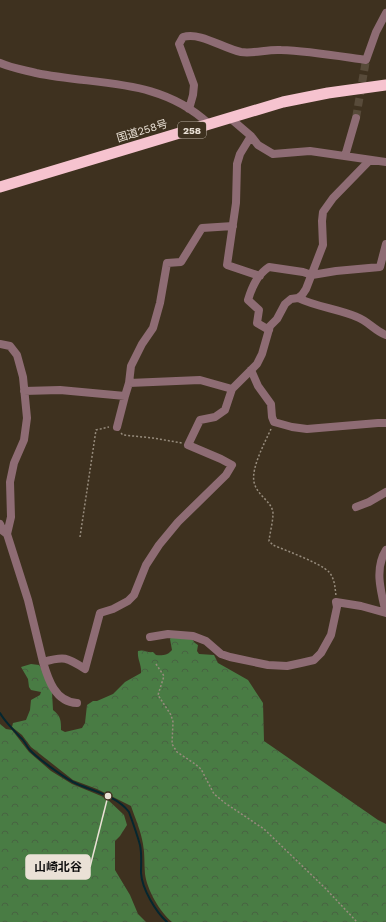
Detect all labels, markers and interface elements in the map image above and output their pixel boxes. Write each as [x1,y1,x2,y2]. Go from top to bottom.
street label: 国道258号 [115,117,169,145]
road number: 258 [178,122,206,138]
callout: 山崎北谷 [26,855,90,879]
text: 山崎北谷 [34,860,82,874]

